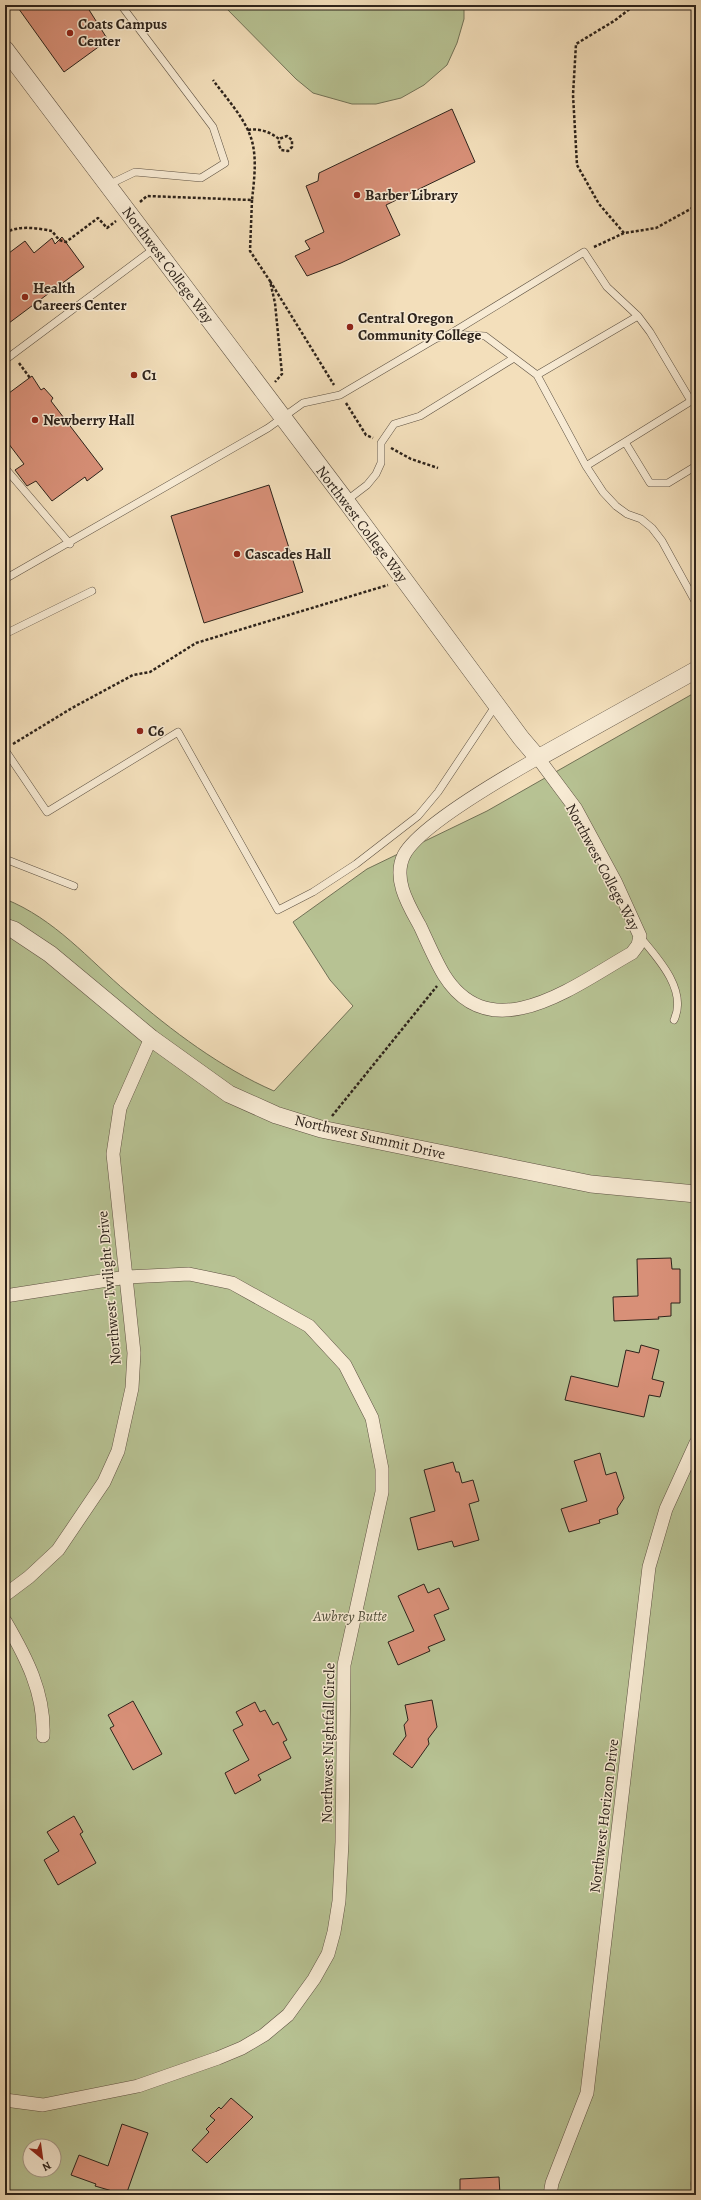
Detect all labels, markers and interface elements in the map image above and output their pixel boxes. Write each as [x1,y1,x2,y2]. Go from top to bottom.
place label: Coats Campus Center [78,14,167,51]
marker: Coats Campus Center [65,28,75,38]
place label: Barber Library [365,185,459,205]
marker: Barber Library [352,190,362,200]
street label: Northwest College Way [118,203,219,328]
place label: Health Careers Center [33,278,127,315]
marker: Health Careers Center [20,292,30,302]
place label: Central Oregon Community College [358,308,481,345]
marker: Central Oregon Community College [345,322,355,332]
place label: C1 [142,365,157,385]
marker: C1 [129,370,139,380]
place label: Newberry Hall [43,410,134,430]
marker: Newberry Hall [30,415,40,425]
street label: Northwest College Way [312,462,413,587]
place label: Cascades Hall [245,544,331,564]
marker: Cascades Hall [232,549,242,559]
place label: C6 [148,721,164,741]
marker: C6 [135,726,145,736]
street label: Northwest College Way [561,800,645,934]
street label: Northwest Summit Drive [293,1110,448,1164]
street label: Northwest Twilight Drive [92,1210,126,1366]
park label: Awbrey Butte [312,1606,387,1626]
street label: Northwest Nightfall Circle [317,1662,339,1823]
street label: Northwest Horizon Drive [585,1738,623,1894]
north arrow [22,2138,62,2178]
text: N [39,2158,54,2175]

